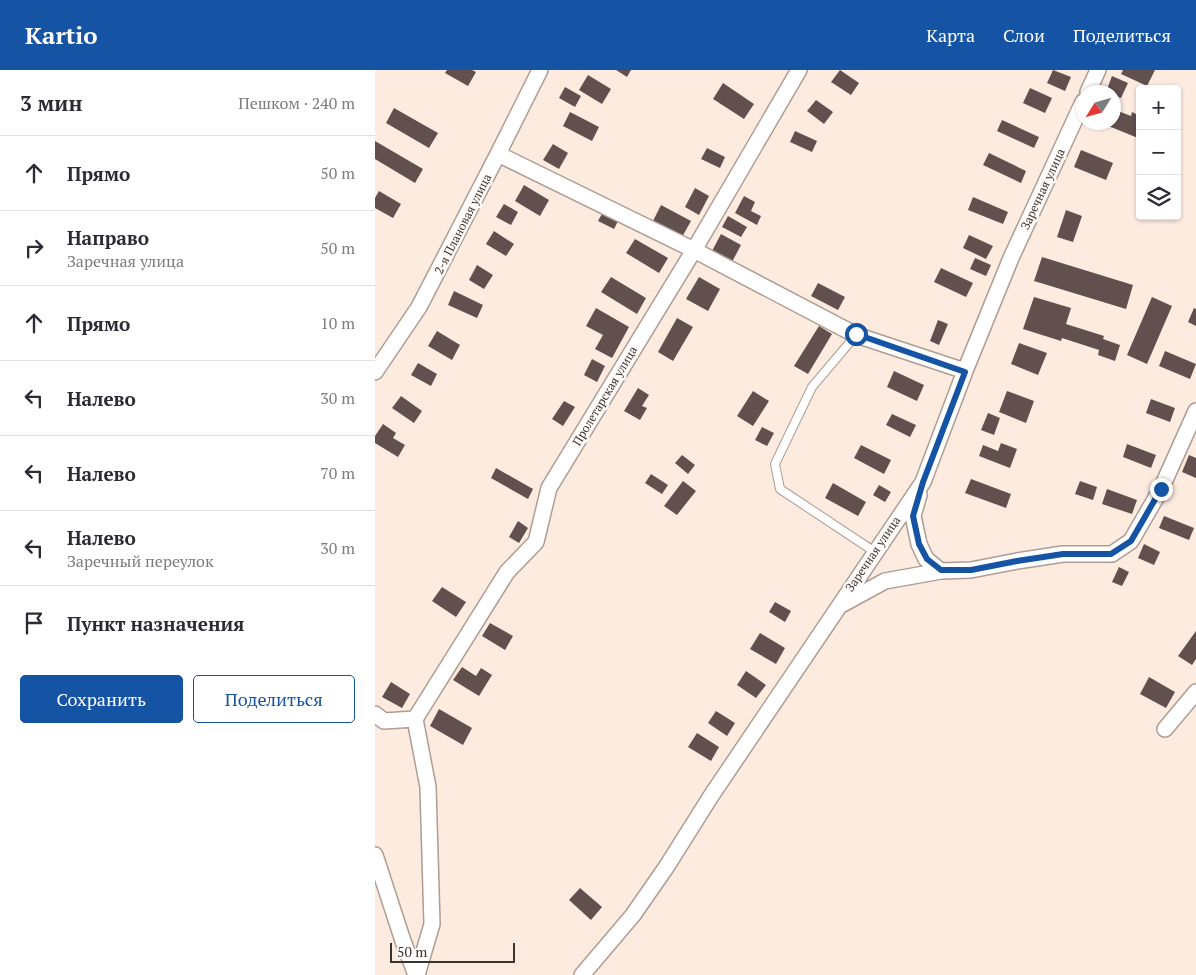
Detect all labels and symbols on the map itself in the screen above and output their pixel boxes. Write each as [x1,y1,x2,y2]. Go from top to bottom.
north arrow [1076,85,1121,130]
street label: Заречная улица [1017,146,1068,232]
street label: 2-я Плановая улица [431,171,494,276]
route start [845,323,868,346]
street label: Пролетарская улица [569,343,640,448]
route end [1150,478,1173,501]
street label: Заречная улица [842,513,903,594]
scale bar [390,940,515,963]

